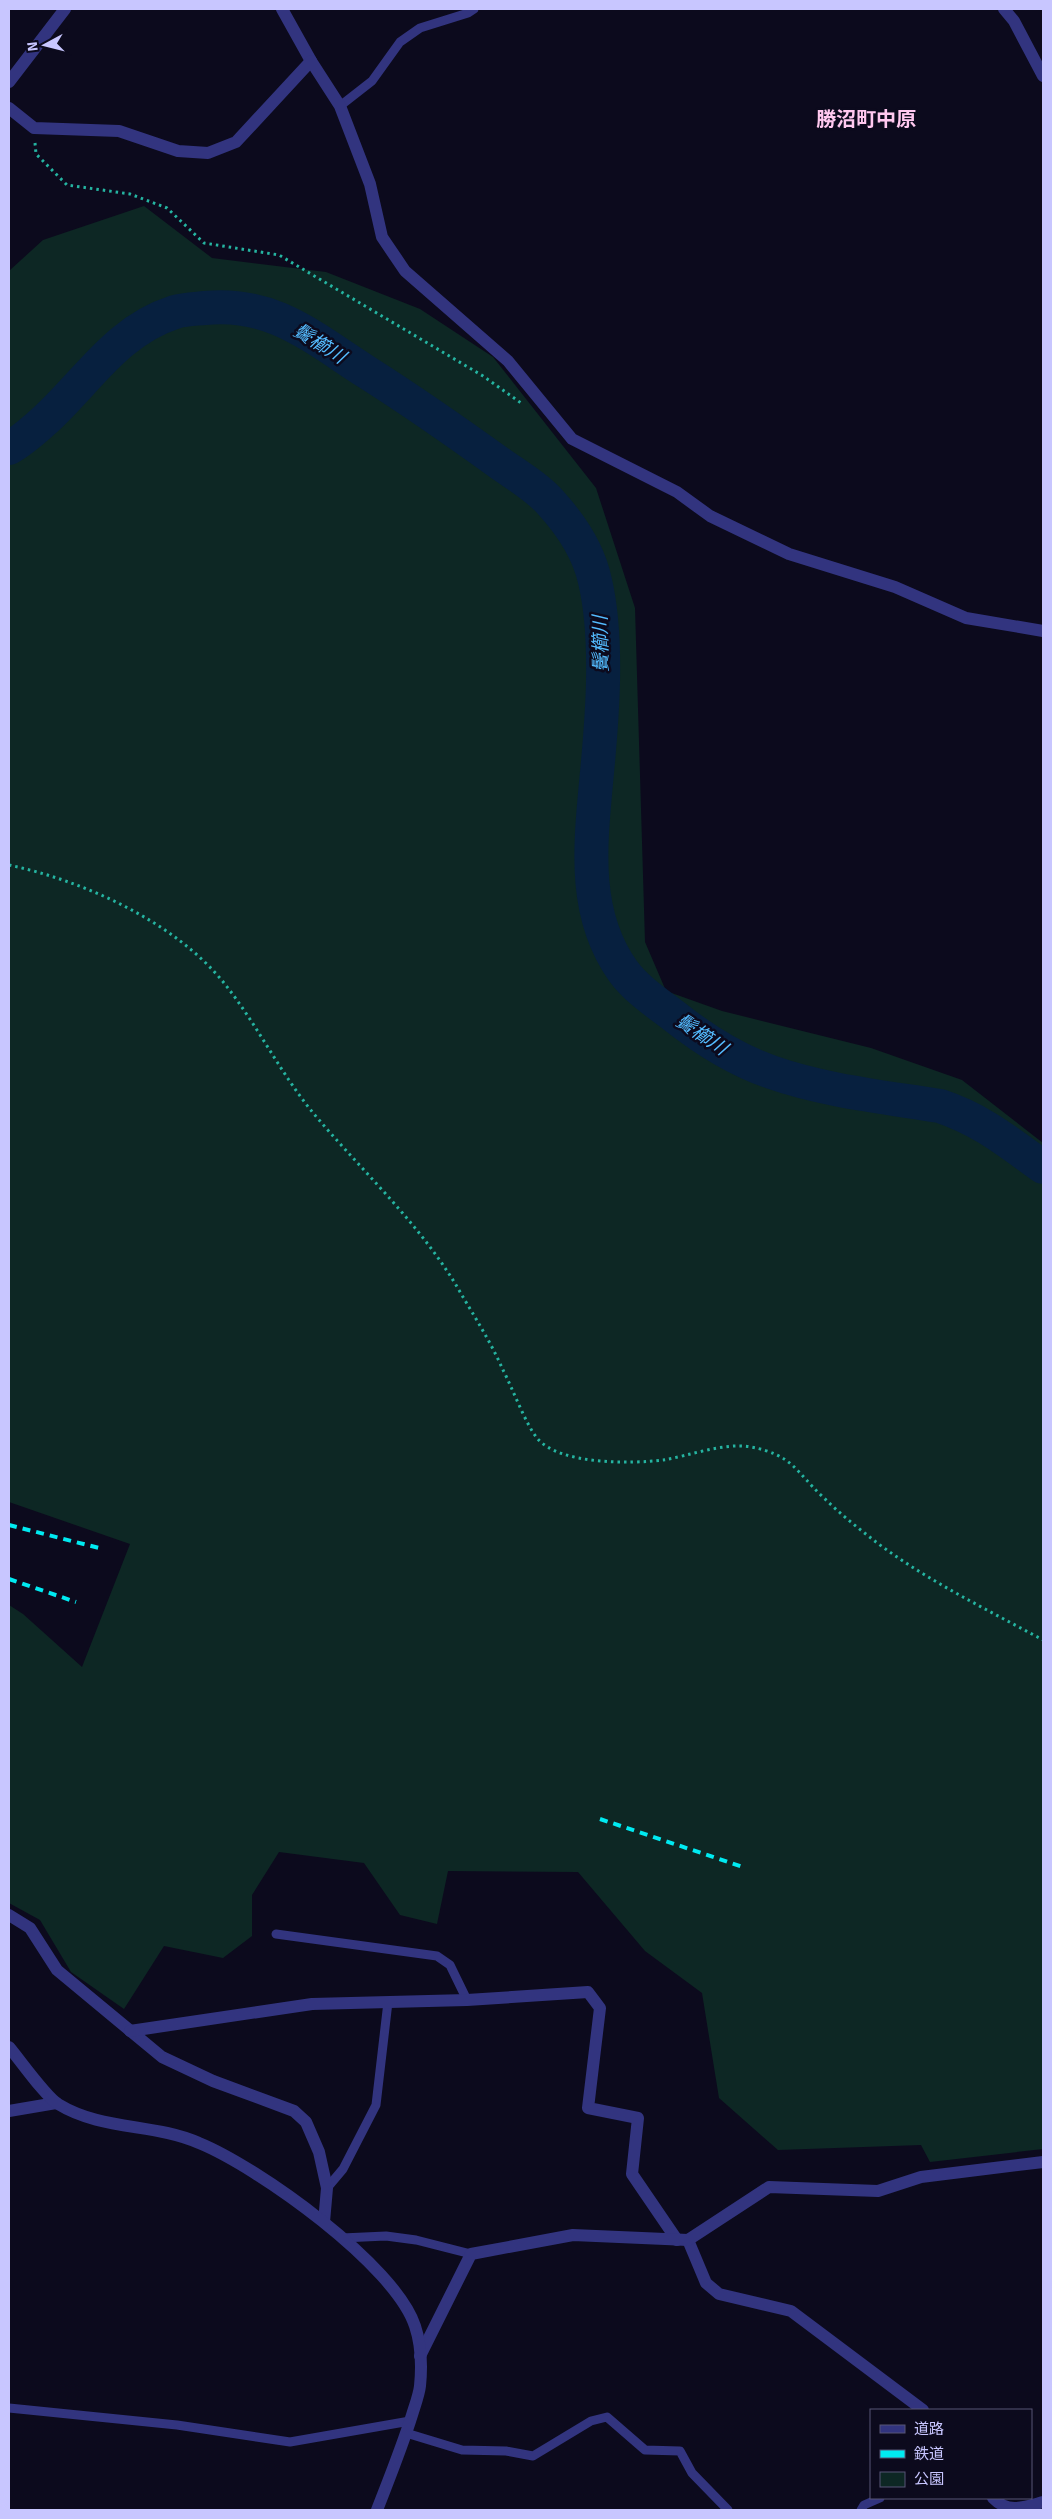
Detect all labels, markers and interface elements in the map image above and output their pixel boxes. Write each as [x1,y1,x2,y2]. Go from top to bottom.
north arrow [20,20,70,70]
text: N [24,41,42,52]
district label: 勝沼町中原 [816,107,916,132]
water label: 鬢櫛川 [289,319,352,370]
water label: 鬢櫛川 [588,613,613,673]
water label: 鬢櫛川 [671,1009,733,1062]
legend [870,2409,1032,2499]
text: 道路 [914,2420,944,2438]
text: 鉄道 [914,2445,944,2463]
text: 公園 [914,2470,944,2488]

